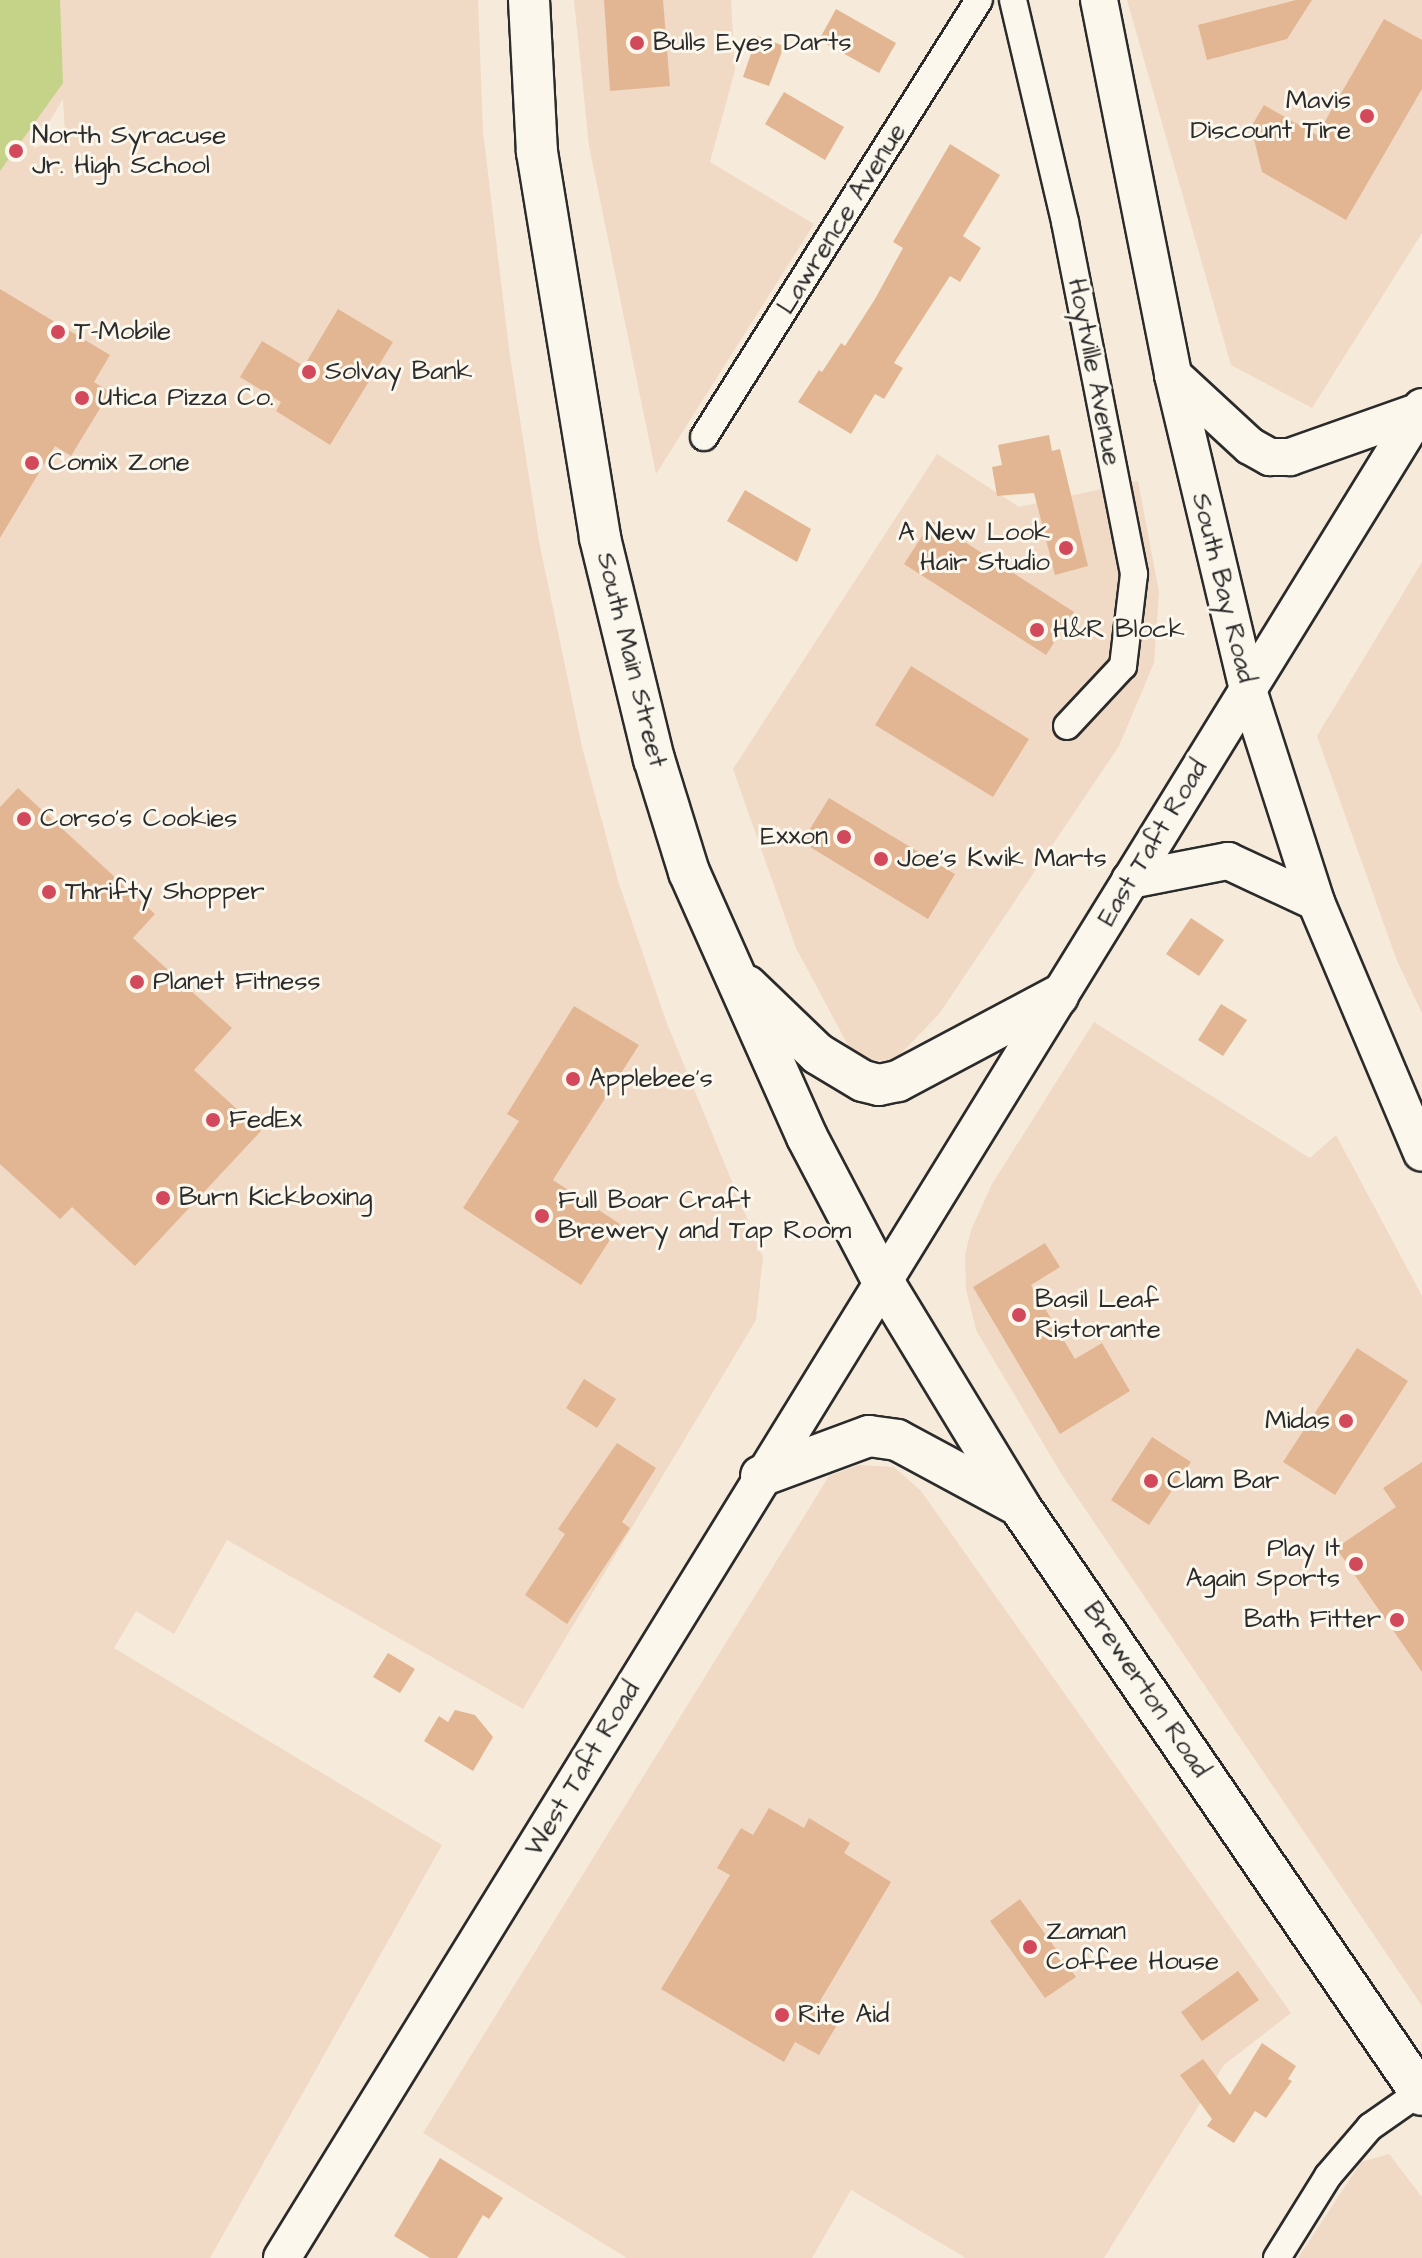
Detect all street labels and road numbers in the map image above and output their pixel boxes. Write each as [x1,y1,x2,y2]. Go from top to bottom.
street label: Lawrence Avenue [771,118,913,320]
street label: Hoytville Avenue [1061,276,1127,468]
street label: South Bay Road [1184,490,1262,686]
street label: South Main Street [589,549,673,771]
street label: East Taft Road [1091,754,1215,932]
street label: Brewerton Road [1076,1596,1216,1784]
street label: West Taft Road [519,1676,647,1862]

